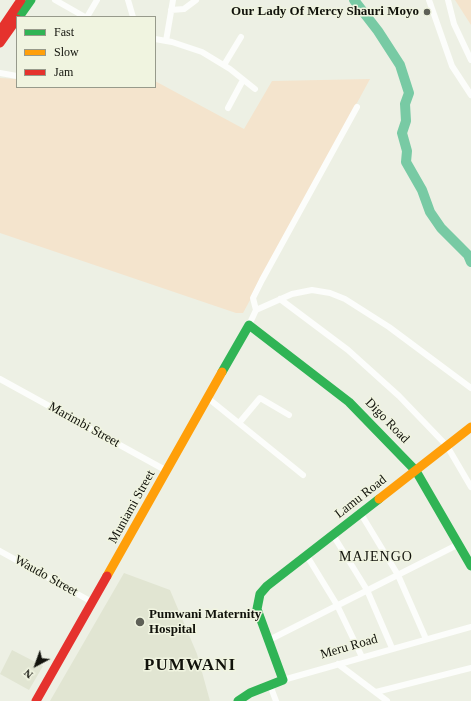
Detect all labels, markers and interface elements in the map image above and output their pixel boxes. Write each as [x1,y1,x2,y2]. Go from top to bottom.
place label: Our Lady Of Mercy Shauri Moyo [231,4,419,20]
marker: Our Lady Of Mercy Shauri Moyo [422,7,432,17]
legend [16,16,156,88]
text: Fast [54,25,74,39]
text: Slow [54,45,79,59]
text: Jam [54,65,73,79]
street label: Digo Road [362,395,412,447]
street label: Marimbi Street [46,399,122,451]
street label: Muniami Street [105,468,159,546]
street label: Lamu Road [332,472,390,522]
district label: MAJENGO [339,549,413,565]
street label: Waudo Street [12,552,80,600]
place label: Pumwani Maternity Hospital [149,607,261,638]
marker: Pumwani Maternity Hospital [134,616,146,628]
street label: Meru Road [319,631,379,663]
north arrow [16,645,56,685]
district label: PUMWANI [144,656,236,676]
text: N [21,667,35,681]

